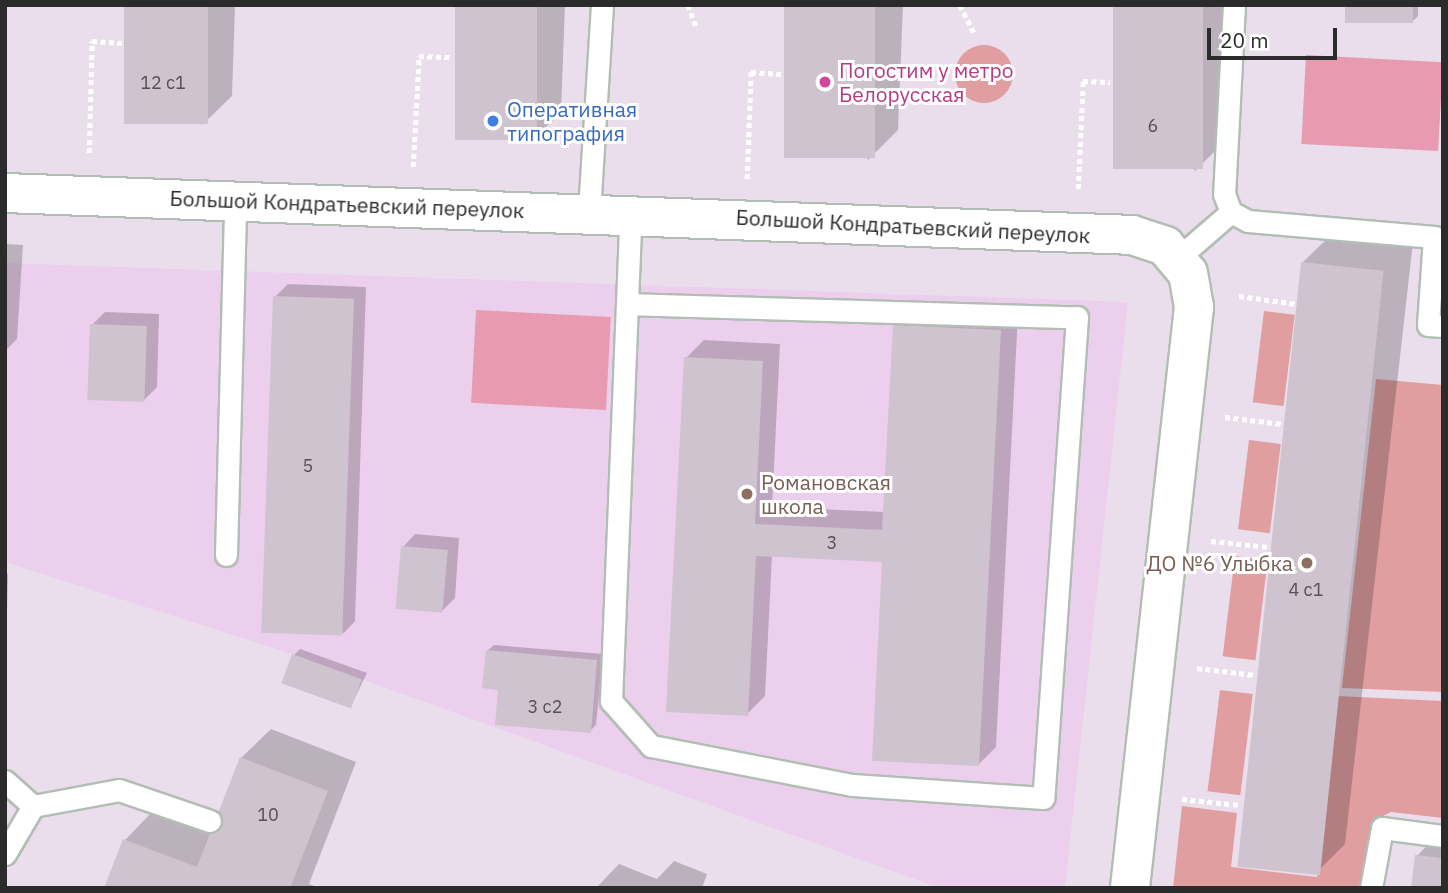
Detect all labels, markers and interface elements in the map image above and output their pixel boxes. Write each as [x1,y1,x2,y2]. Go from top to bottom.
scale bar [1210,14,1340,58]
text: 20 m [1220,26,1269,54]
place label: Погостим у метро Белорусская [839,57,1013,107]
house number: 12 с1 [140,72,186,94]
marker: Погостим у метро Белорусская [817,74,833,90]
place label: Оперативная типография [507,96,637,146]
marker: Оперативная типография [485,113,501,129]
house number: 6 [1148,115,1158,137]
street label: Большой Кондратьевский переулок [169,185,525,223]
street label: Большой Кондратьевский переулок [735,204,1091,248]
house number: 5 [303,455,313,477]
place label: Романовская школа [761,469,891,519]
marker: Романовская школа [739,486,755,502]
house number: 3 [827,532,837,554]
place label: ДО №6 Улыбка [1147,550,1293,576]
marker: ДО №6 Улыбка [1299,555,1315,571]
house number: 4 с1 [1289,579,1323,601]
house number: 3 с2 [528,696,562,718]
house number: 10 [257,804,279,826]

